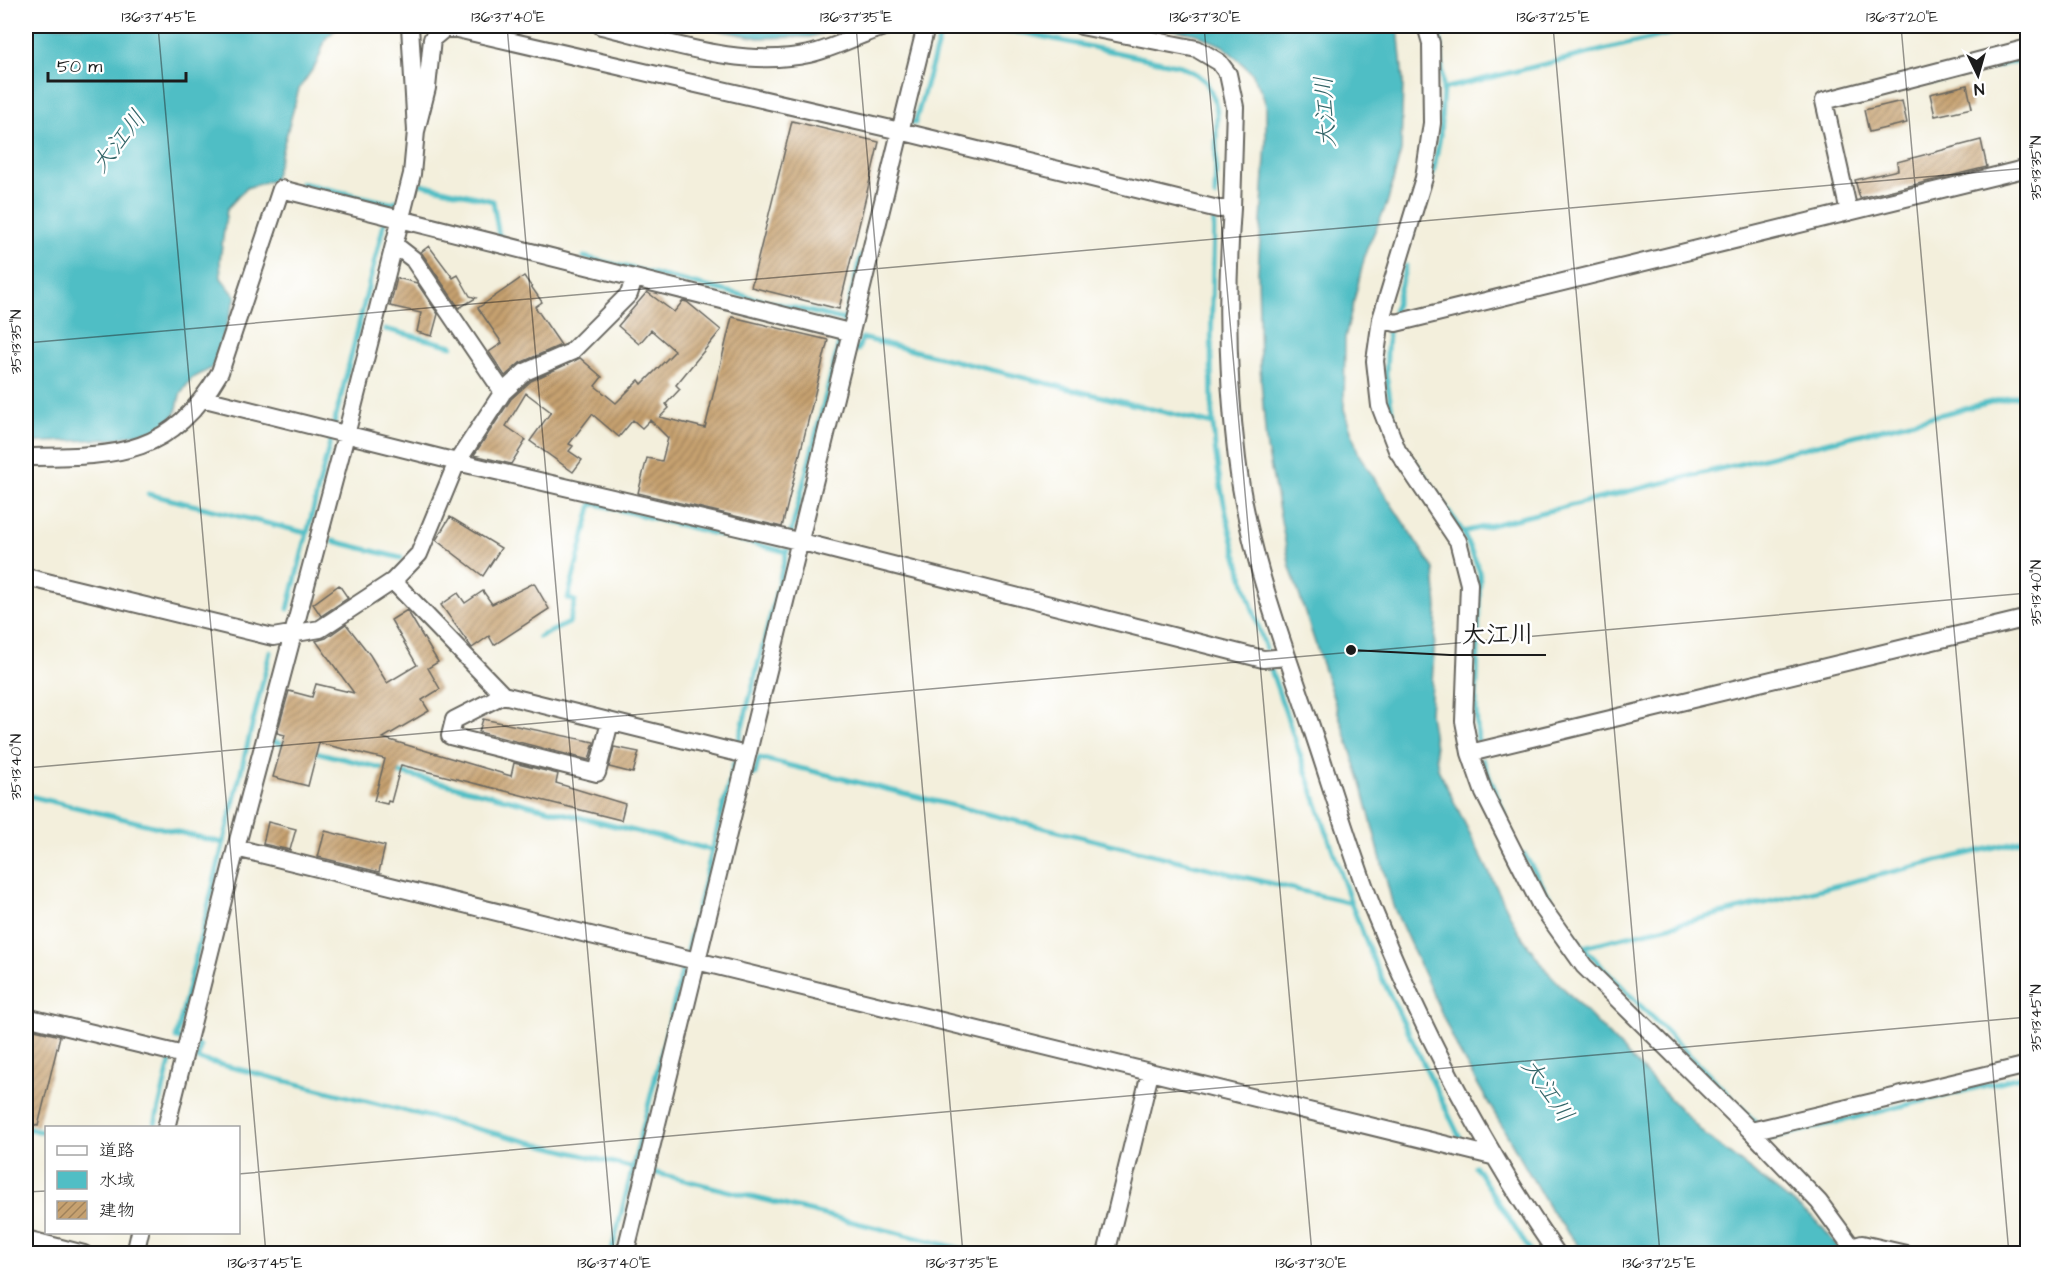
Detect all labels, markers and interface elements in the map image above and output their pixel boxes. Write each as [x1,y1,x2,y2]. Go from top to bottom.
text: 136°37'45"E [122,7,197,28]
text: 136°37'40"E [471,7,545,28]
text: 136°37'35"E [820,7,892,28]
text: 136°37'30"E [1169,7,1241,28]
text: 136°37'25"E [1516,7,1590,28]
text: 136°37'20"E [1866,7,1938,28]
scale bar [48,45,186,83]
north arrow [1948,45,2008,105]
text: 50 m [57,54,102,79]
water label: 大江川 [1307,75,1345,149]
text: N [1973,78,1985,100]
water label: 大江川 [83,103,154,180]
text: 35°13'35"N [2026,136,2047,200]
text: 35°13'35"N [6,310,27,374]
text: 35°13'40"N [2026,560,2047,626]
callout: 大江川 [1450,613,1546,655]
text: 大江川 [1462,618,1534,652]
text: 35°13'40"N [6,734,27,800]
text: 35°13'45"N [2026,984,2047,1052]
water label: 大江川 [1513,1051,1582,1130]
legend [45,1126,240,1234]
text: 道路 [99,1138,135,1163]
text: 水域 [99,1168,135,1193]
text: 建物 [99,1198,135,1223]
text: 136°37'45"E [228,1253,303,1274]
text: 136°37'40"E [577,1253,651,1274]
text: 136°37'35"E [926,1253,998,1274]
text: 136°37'30"E [1275,1253,1347,1274]
text: 136°37'25"E [1622,1253,1696,1274]

